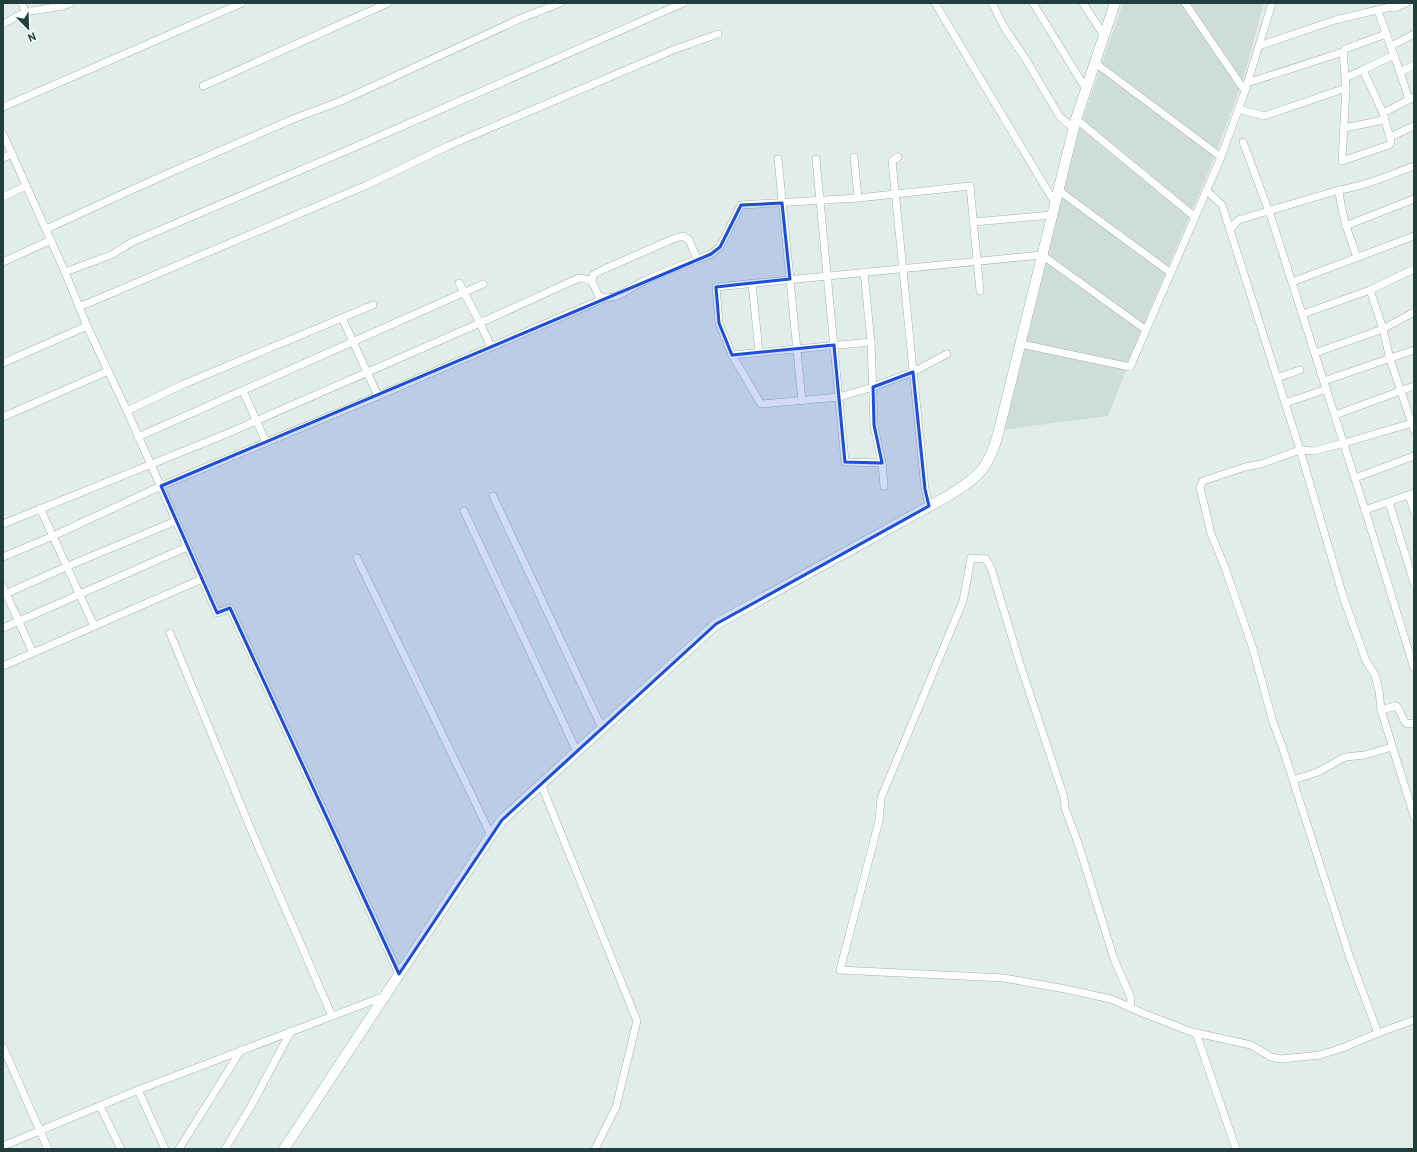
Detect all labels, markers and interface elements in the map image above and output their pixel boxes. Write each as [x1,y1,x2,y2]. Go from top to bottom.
north arrow [8,8,48,48]
text: N [25,28,38,44]

